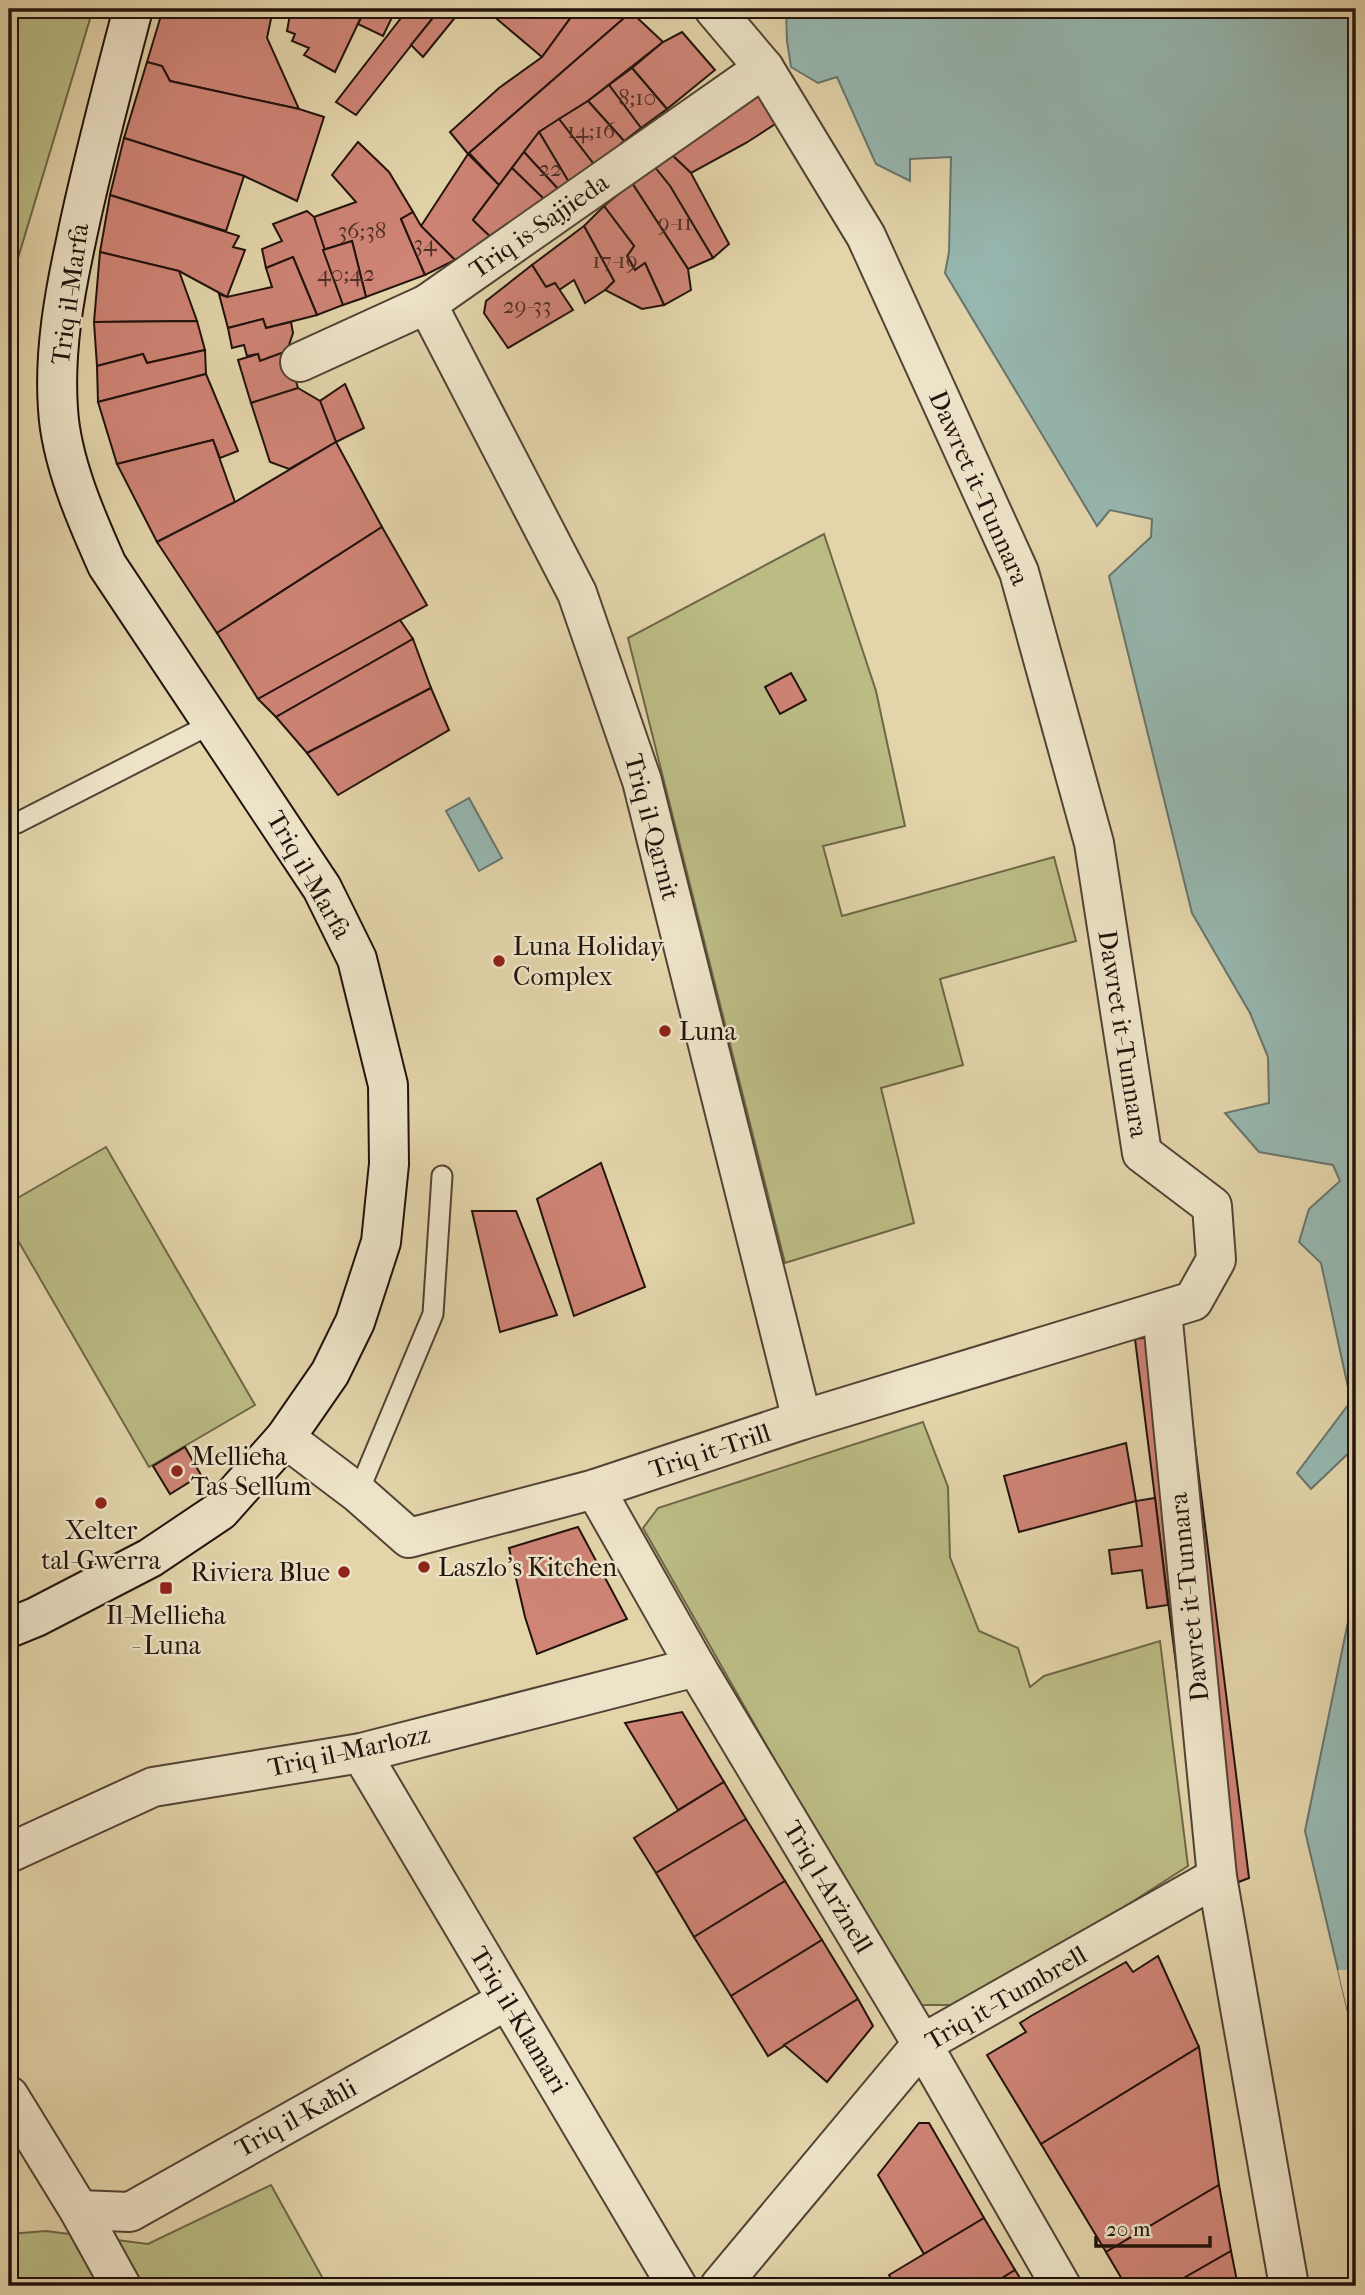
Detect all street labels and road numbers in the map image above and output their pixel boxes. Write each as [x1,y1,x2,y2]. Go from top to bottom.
street label: Triq is-Sajjieda [463,166,615,285]
street label: Triq il-Marfa [45,220,95,367]
street label: Dawret it-Tunnara [922,386,1036,591]
street label: Triq il-Qarnit [618,751,687,904]
street label: Triq il-Marfa [260,806,359,945]
street label: Dawret it-Tunnara [1091,928,1155,1141]
street label: Triq it-Trill [645,1417,775,1485]
street label: Dawret it-Tunnara [1163,1490,1215,1703]
street label: Triq il-Marlozz [265,1719,433,1783]
street label: Triq l-Arżnell [776,1815,880,1959]
street label: Triq it-Tumbrell [920,1939,1092,2057]
street label: Triq il-Klamari [463,1941,575,2099]
street label: Triq il-Kaħli [230,2072,362,2164]

